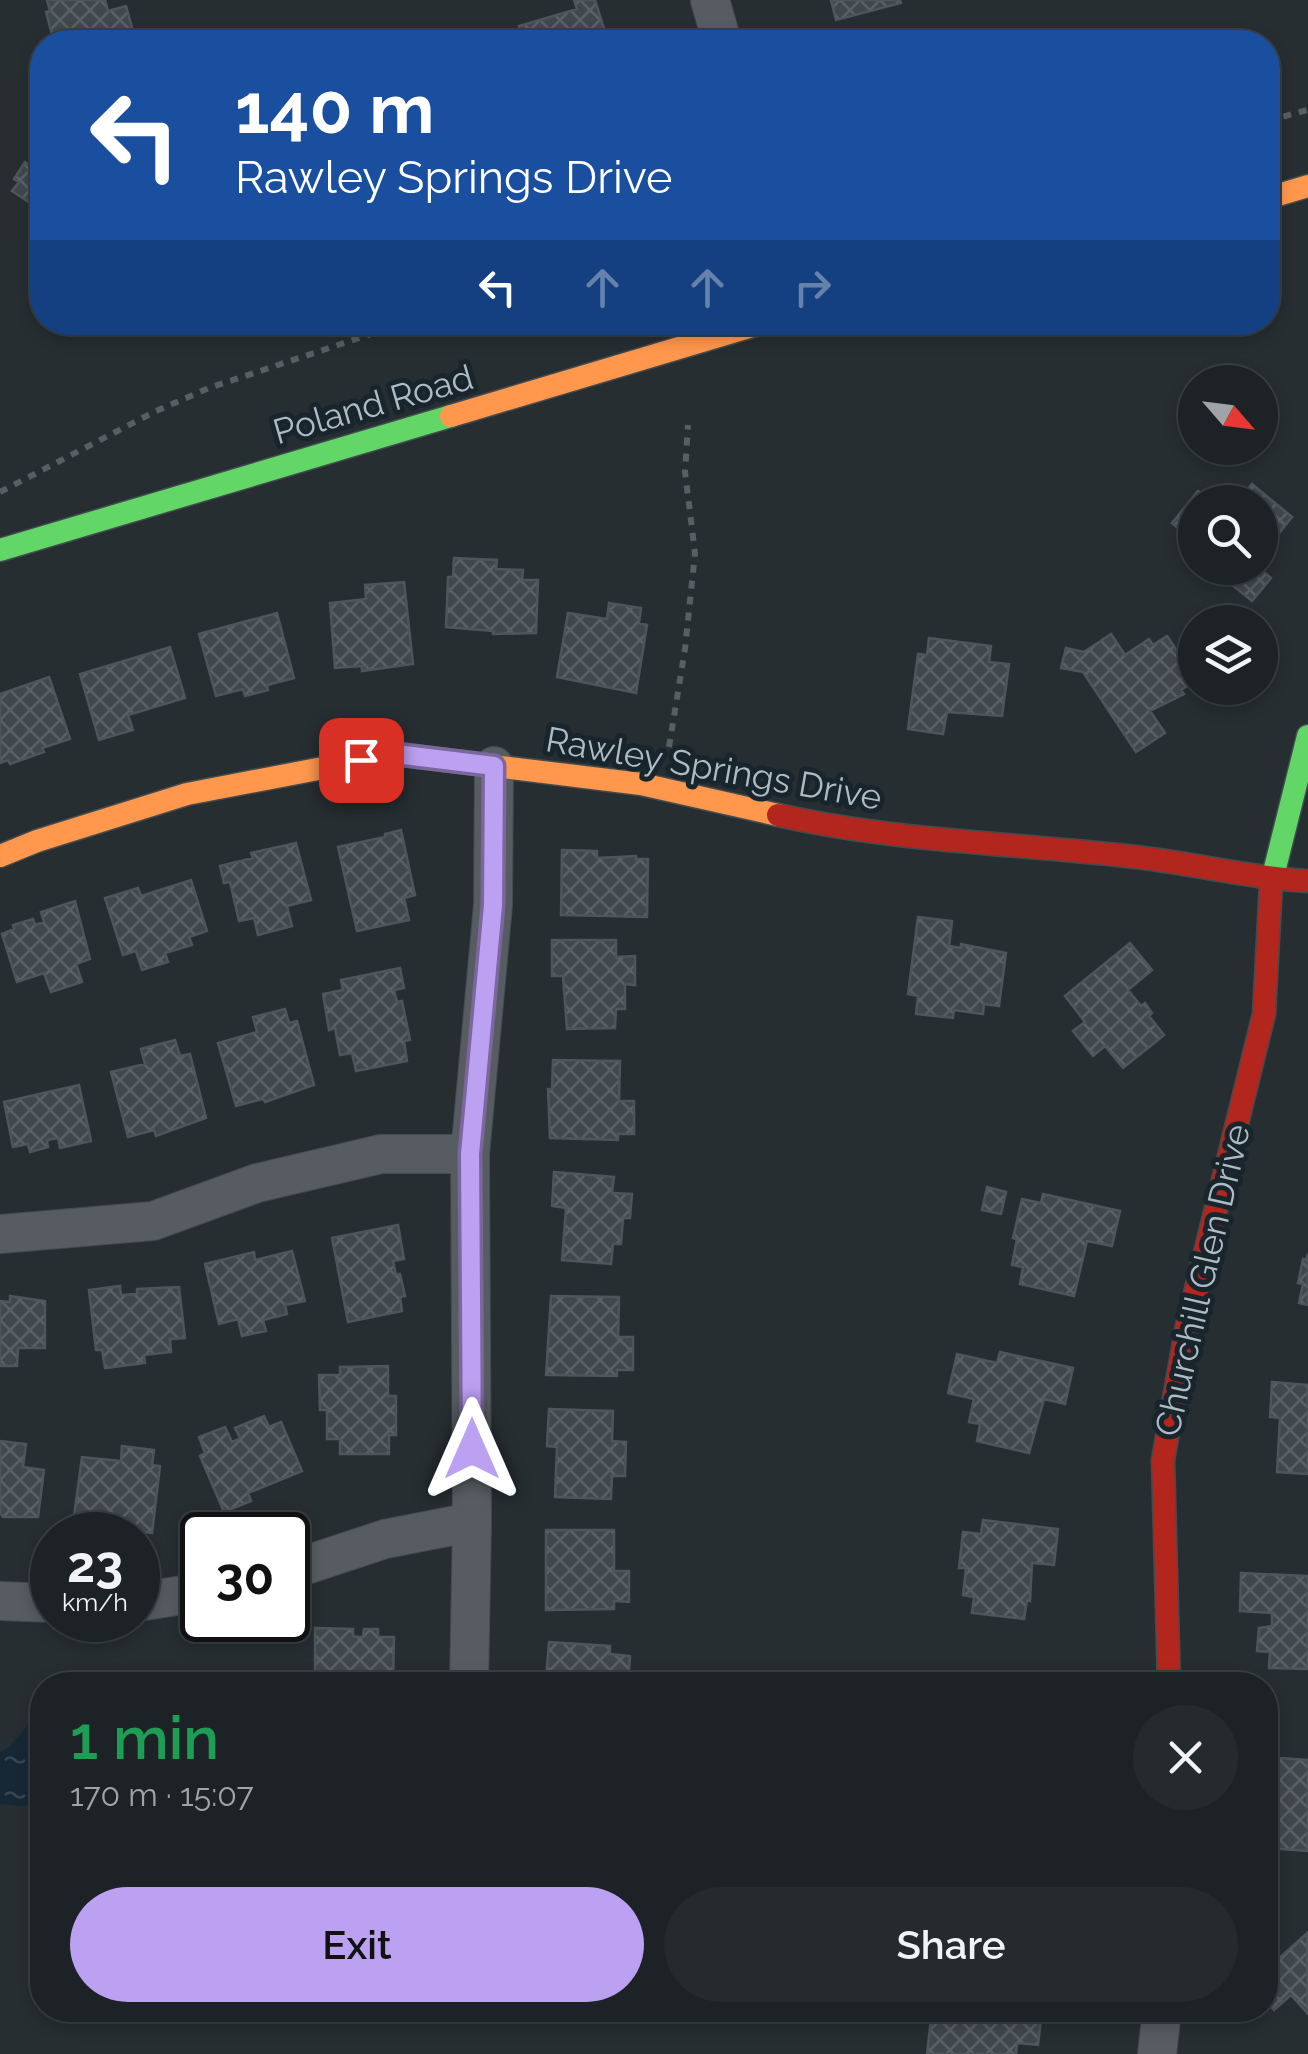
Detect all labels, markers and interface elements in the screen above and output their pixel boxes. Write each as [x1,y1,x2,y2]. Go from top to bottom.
text: 140 m [235,67,435,149]
icon: left [70,70,200,200]
text: Rawley Springs Drive [235,151,672,204]
icon: left [470,260,525,315]
icon: ahead [575,260,630,315]
icon: ahead [680,260,735,315]
icon: right [785,260,840,315]
street label: Poland Road [268,356,478,452]
north arrow [1178,365,1278,465]
map controls [1178,365,1278,705]
button: search [1178,485,1278,585]
button: layers [1178,605,1278,705]
pin [319,718,404,803]
street label: Rawley Springs Drive [543,718,885,818]
icon: arrive [334,733,389,788]
street label: Churchill Glen Drive [1146,1120,1258,1440]
position arrow [420,1397,524,1501]
speed limit sign: 30 [180,1512,310,1642]
text: 23 [67,1535,123,1594]
text: km/h [62,1587,128,1617]
text: 1 min [70,1703,219,1773]
button: close [1133,1705,1238,1810]
text: 170 m · 15:07 [70,1776,254,1813]
button: Exit [70,1887,644,2002]
button: Share [664,1887,1238,2002]

